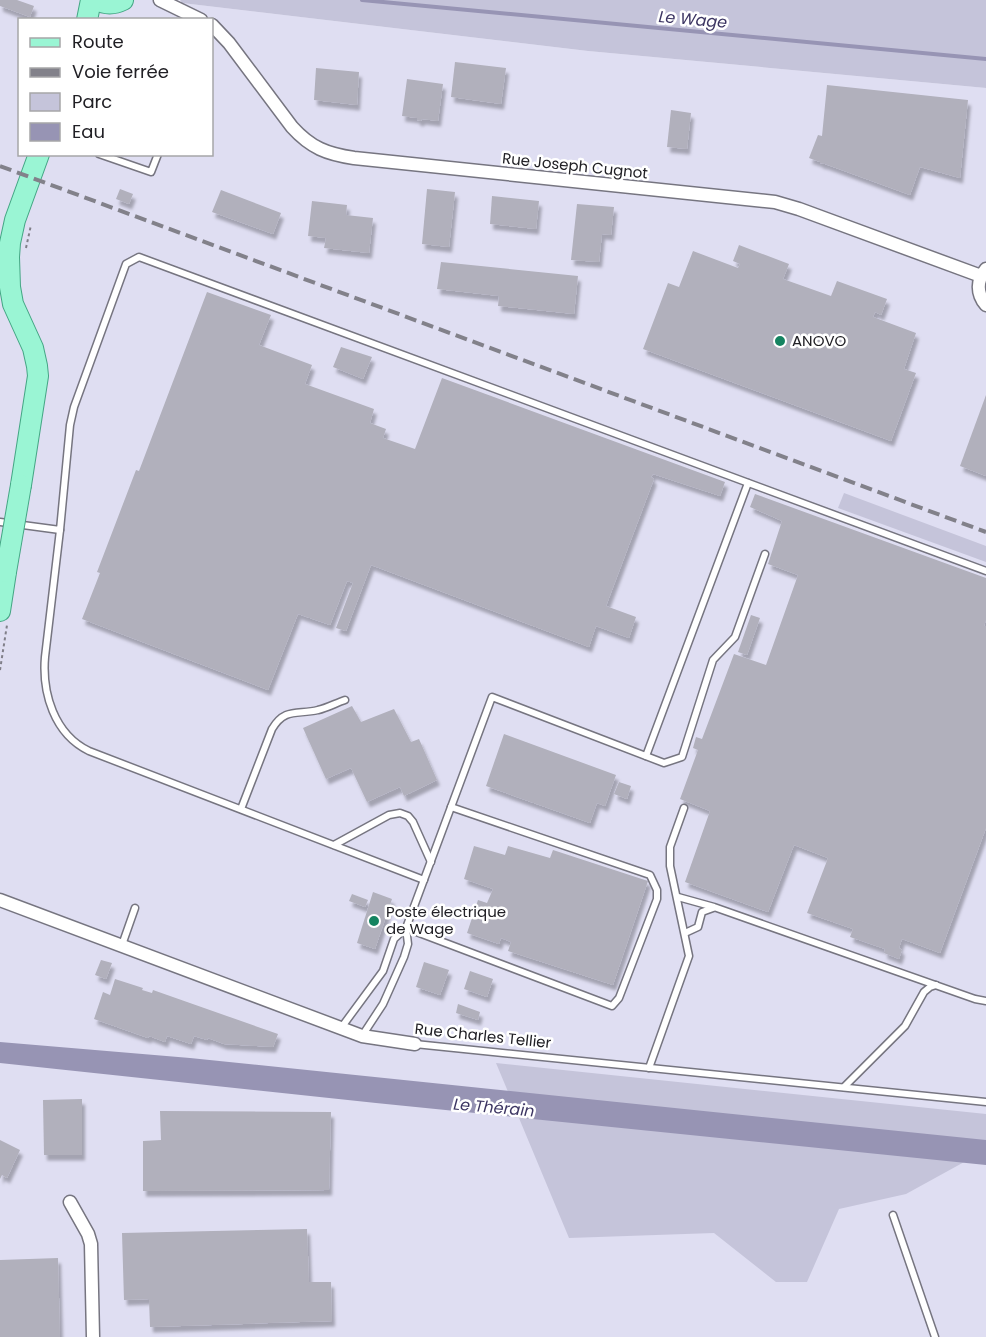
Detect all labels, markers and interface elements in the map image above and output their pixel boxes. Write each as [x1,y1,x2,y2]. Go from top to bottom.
water label: Le Wage [658,5,728,34]
legend [18,18,213,156]
text: Route [72,29,124,54]
text: Voie ferrée [72,59,169,84]
text: Parc [72,89,112,114]
text: Eau [72,119,105,144]
street label: Rue Joseph Cugnot [501,147,649,184]
place label: ANOVO [792,330,847,351]
marker: ANOVO [773,334,787,348]
place label: Poste électrique de Wage [386,901,506,939]
marker: Poste électrique de Wage [367,914,381,928]
street label: Rue Charles Tellier [414,1018,553,1053]
water label: Le Thérain [452,1092,535,1123]

